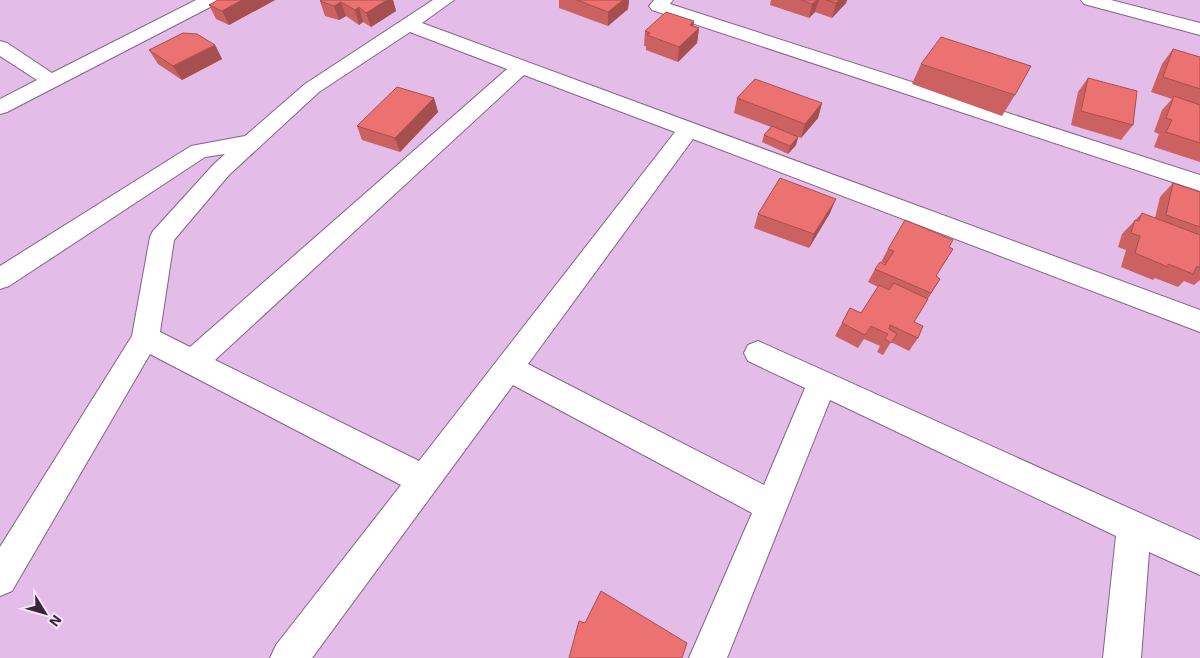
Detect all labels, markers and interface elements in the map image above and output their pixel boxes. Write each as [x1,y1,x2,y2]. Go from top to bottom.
north arrow [20,588,70,638]
text: N [46,612,66,630]

